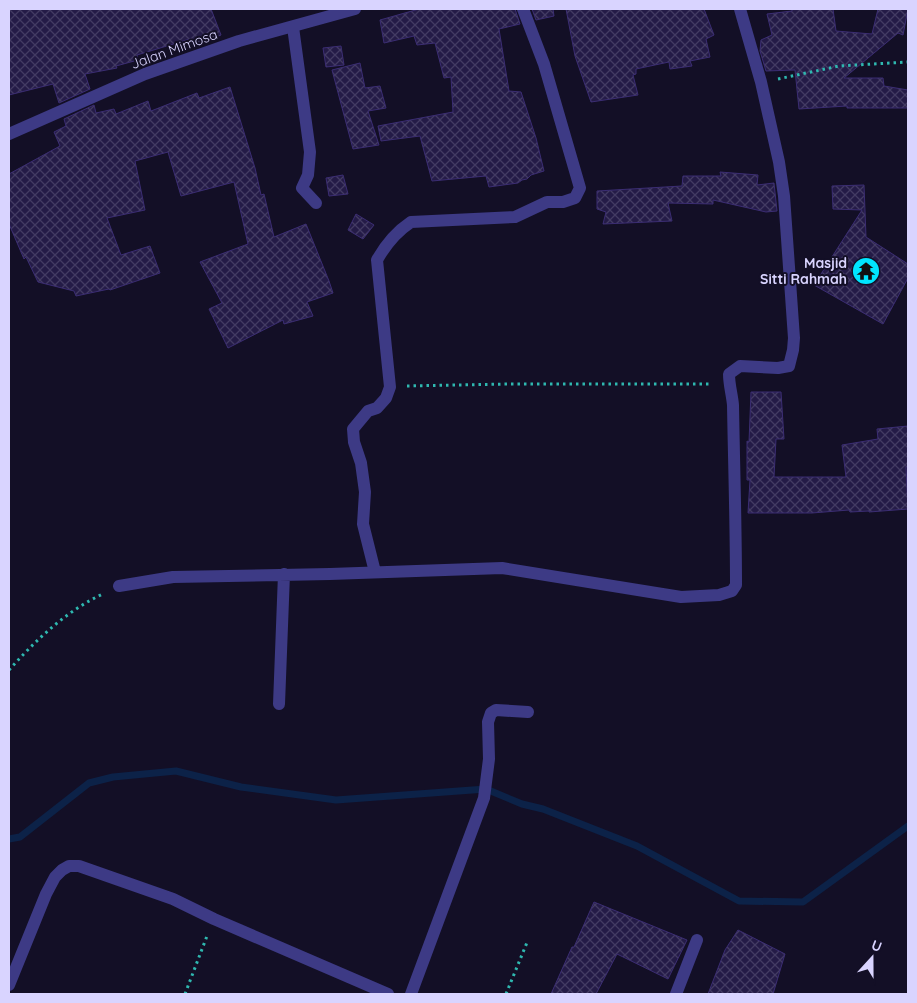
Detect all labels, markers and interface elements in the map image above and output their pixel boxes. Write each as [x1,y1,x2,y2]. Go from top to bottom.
street label: Jalan Mimosa [128,25,220,73]
place label: Masjid Sitti Rahmah [760,254,847,288]
temple icon: Masjid Sitti Rahmah [851,256,881,286]
north arrow [847,933,897,983]
text: U [869,936,884,956]

